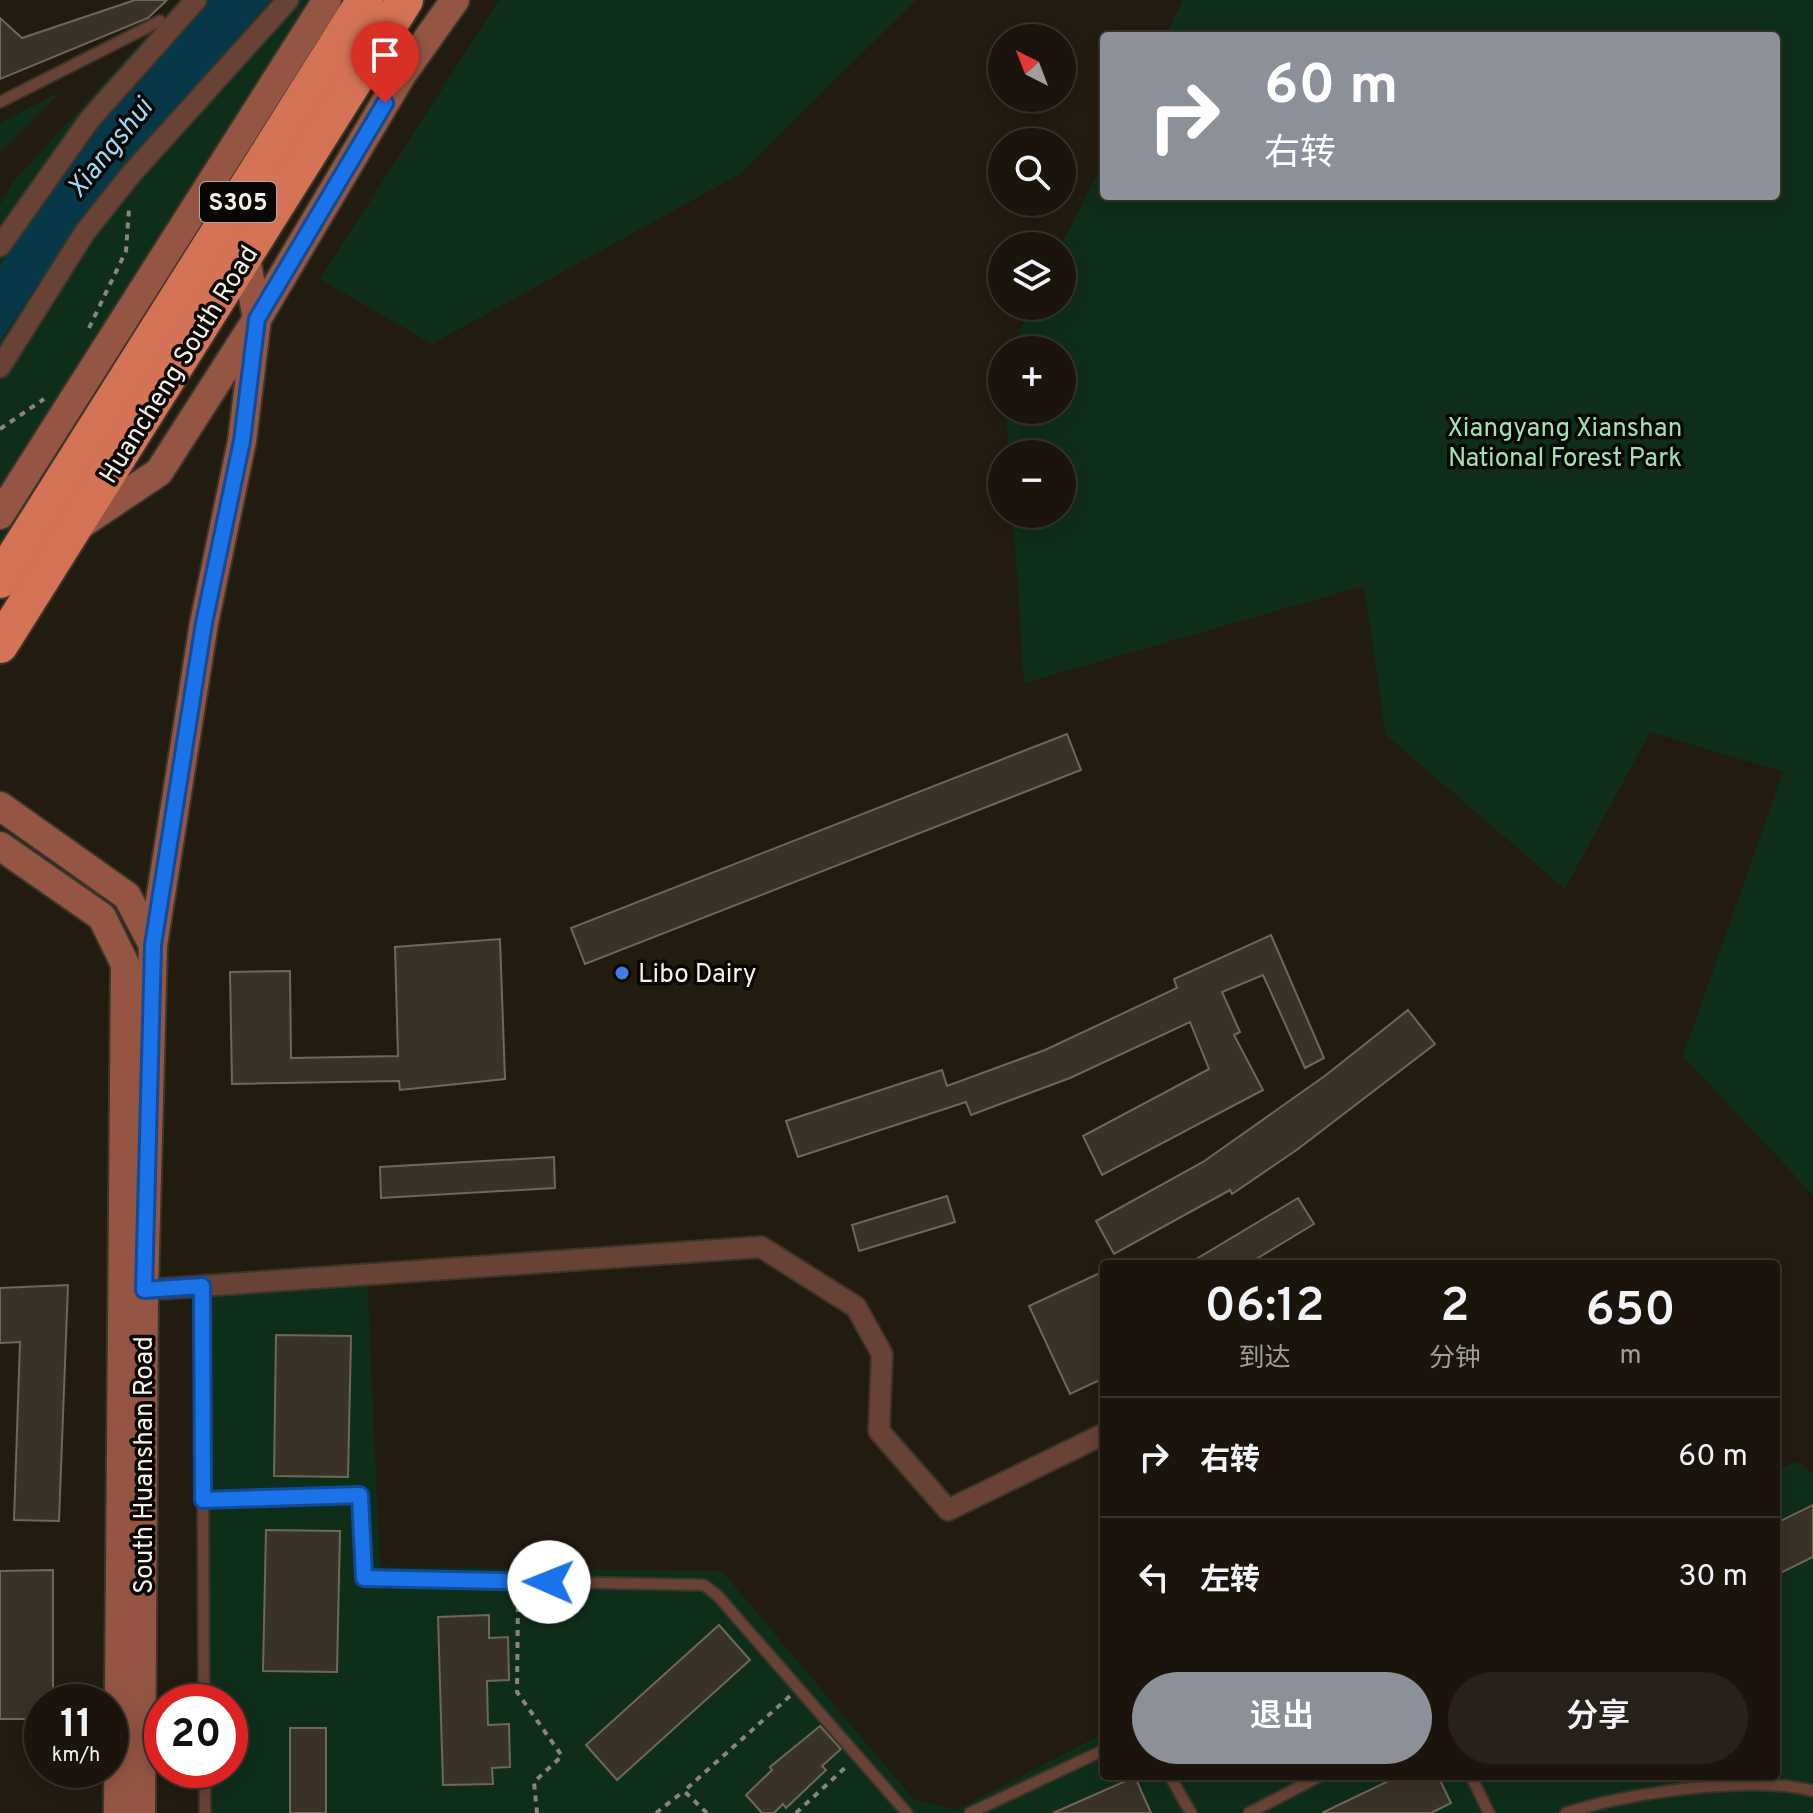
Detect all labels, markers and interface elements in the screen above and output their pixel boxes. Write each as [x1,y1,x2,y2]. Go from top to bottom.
pin [351,21,419,103]
north arrow [988,24,1076,112]
map controls [988,24,1076,528]
icon: arrive [363,33,407,77]
text: 60 m [1264,53,1398,123]
icon: right [1132,64,1236,168]
water label: Xiangshui [60,90,164,206]
button: search [988,128,1076,216]
text: 右转 [1264,132,1336,178]
road number: S305 [200,182,276,222]
button: layers [988,232,1076,320]
street label: Huancheng South Road [93,240,267,491]
button: + [988,336,1076,424]
park label: Xiangyang Xianshan National Forest Park [1448,413,1682,476]
button: − [988,440,1076,528]
place label: Libo Dairy [638,959,756,992]
marker: Libo Dairy [613,964,631,982]
text: 06:12 [1205,1278,1325,1338]
text: 2 [1440,1278,1470,1338]
text: 650 [1586,1282,1675,1342]
street label: South Huanshan Road [129,1336,162,1594]
text: m [1619,1340,1642,1373]
text: 到达 [1239,1343,1291,1376]
text: 分钟 [1429,1343,1481,1376]
icon: right [1132,1435,1176,1479]
text: 60 m [1678,1439,1748,1476]
text: 右转 [1200,1443,1260,1480]
position arrow [507,1540,591,1624]
icon: left [1132,1555,1176,1599]
text: 30 m [1679,1559,1748,1596]
text: 左转 [1200,1563,1260,1600]
button: 退出 [1132,1672,1432,1764]
button: 分享 [1448,1672,1748,1764]
speed limit sign: 20 [144,1684,248,1788]
text: 11 [60,1701,92,1751]
text: km/h [52,1743,100,1769]

